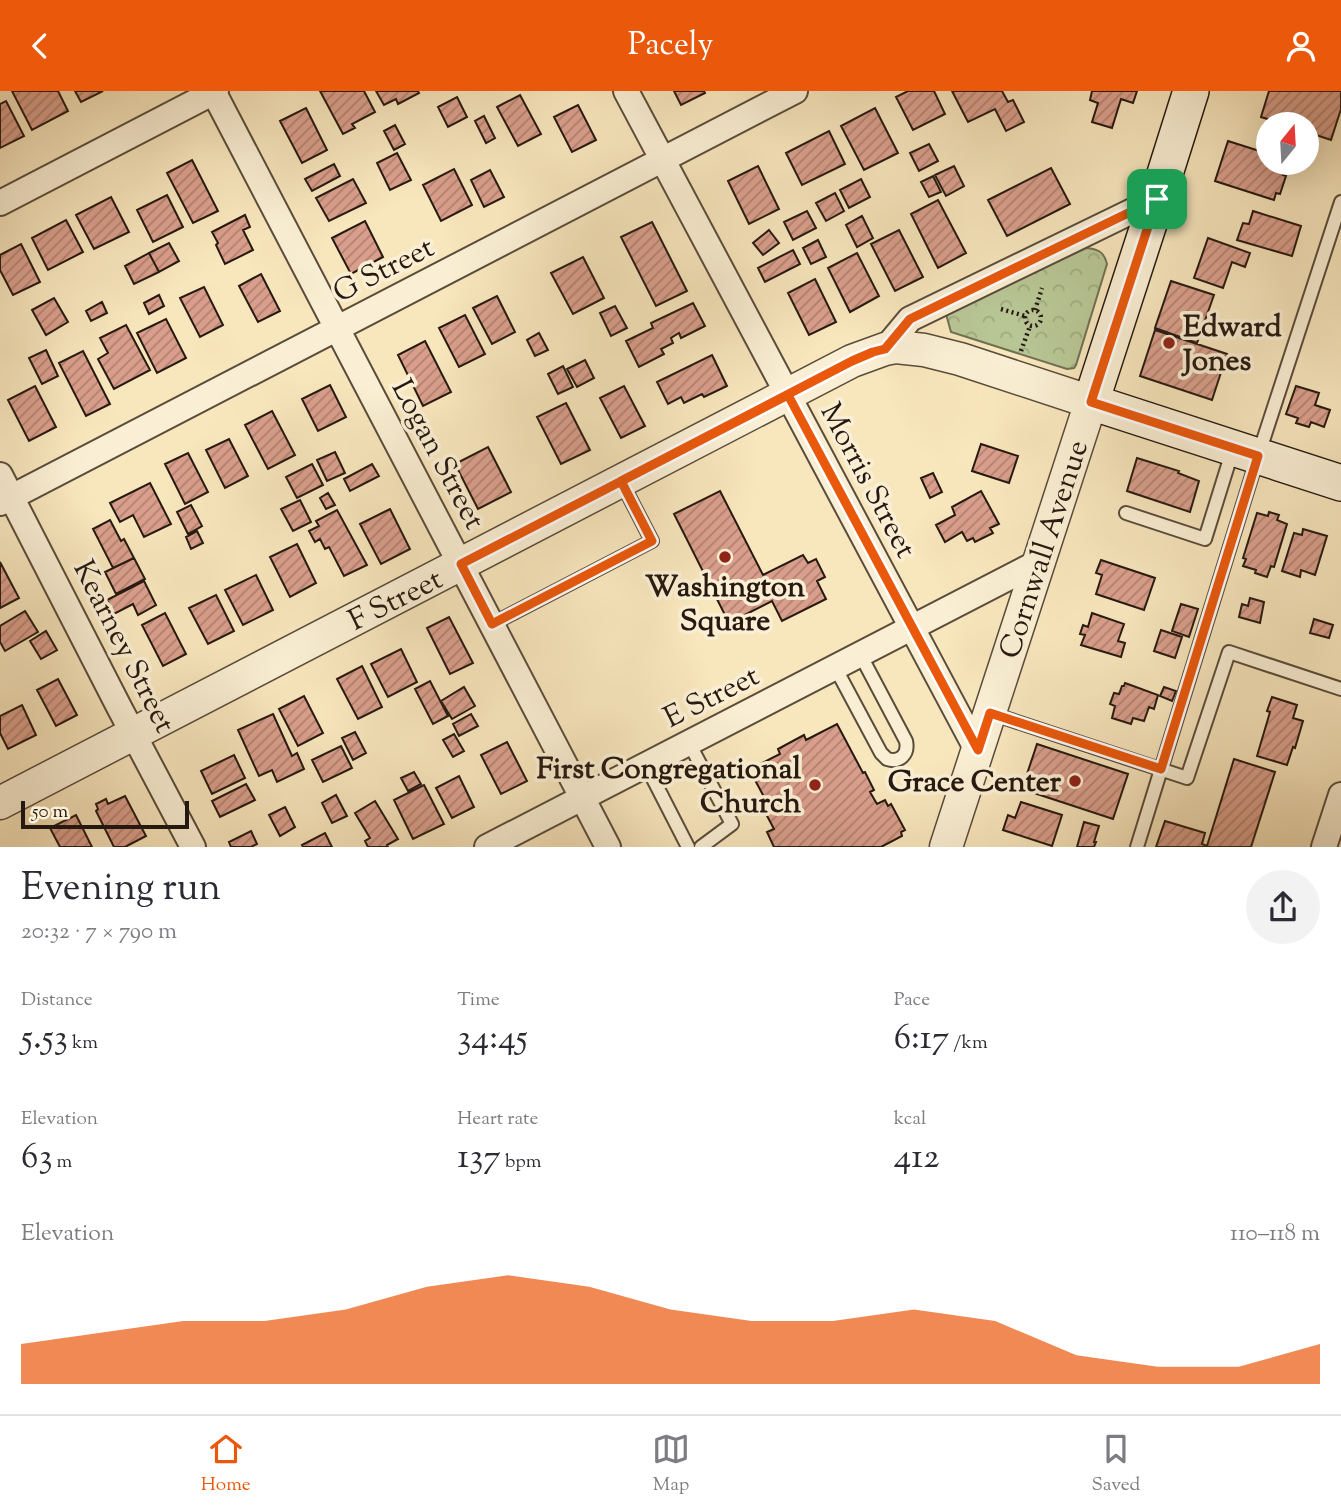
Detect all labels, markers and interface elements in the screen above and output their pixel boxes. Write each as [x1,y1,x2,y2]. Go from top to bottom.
text: Pacely [628,23,713,69]
icon: back [21,27,59,65]
icon: person [1282,27,1320,65]
north arrow [1256,112,1320,175]
map controls [1256,112,1319,175]
pin [1127,169,1187,229]
icon: arrive [1138,180,1176,218]
street label: G Street [326,227,442,315]
place label: Edward Jones [1181,307,1282,384]
marker: Edward Jones [1161,335,1177,351]
street label: Logan Street [379,372,494,538]
street label: Morris Street [808,396,926,566]
street label: Cornwall Avenue [990,435,1101,665]
marker: Washington Square [717,549,733,565]
street label: Kearney Street [61,553,185,741]
street label: F Street [342,559,451,643]
place label: Washington Square [645,567,805,644]
street label: E Street [657,656,767,741]
place label: First Congregational Church [537,749,802,826]
place label: Grace Center [888,762,1062,805]
marker: Grace Center [1067,773,1083,789]
marker: First Congregational Church [807,777,823,793]
scale bar [21,798,189,830]
text: 50 m [32,799,68,826]
text: Evening run [21,863,221,917]
button: share [1246,870,1320,944]
text: 20:32 · 7 × 790 m [21,916,177,949]
text: Distance [21,987,93,1014]
text: Time [457,987,500,1014]
text: Pace [894,987,930,1014]
text: 5.53 [21,1014,68,1065]
text: 34:45 [457,1014,528,1065]
text: 6:17 [894,1014,949,1065]
text: km [68,1030,98,1057]
text: /km [949,1030,988,1057]
text: Elevation [21,1106,98,1133]
text: Heart rate [457,1106,538,1133]
text: kcal [894,1106,926,1133]
text: 63 [21,1133,53,1184]
text: 137 [457,1133,501,1184]
text: 412 [894,1133,940,1184]
text: m [53,1149,72,1176]
text: bpm [501,1149,541,1176]
text: Elevation [21,1218,114,1251]
text: 110–118 m [1230,1218,1320,1251]
tab: Home [201,1430,251,1499]
tab: Map [652,1430,690,1499]
tab: Saved [1091,1430,1140,1499]

